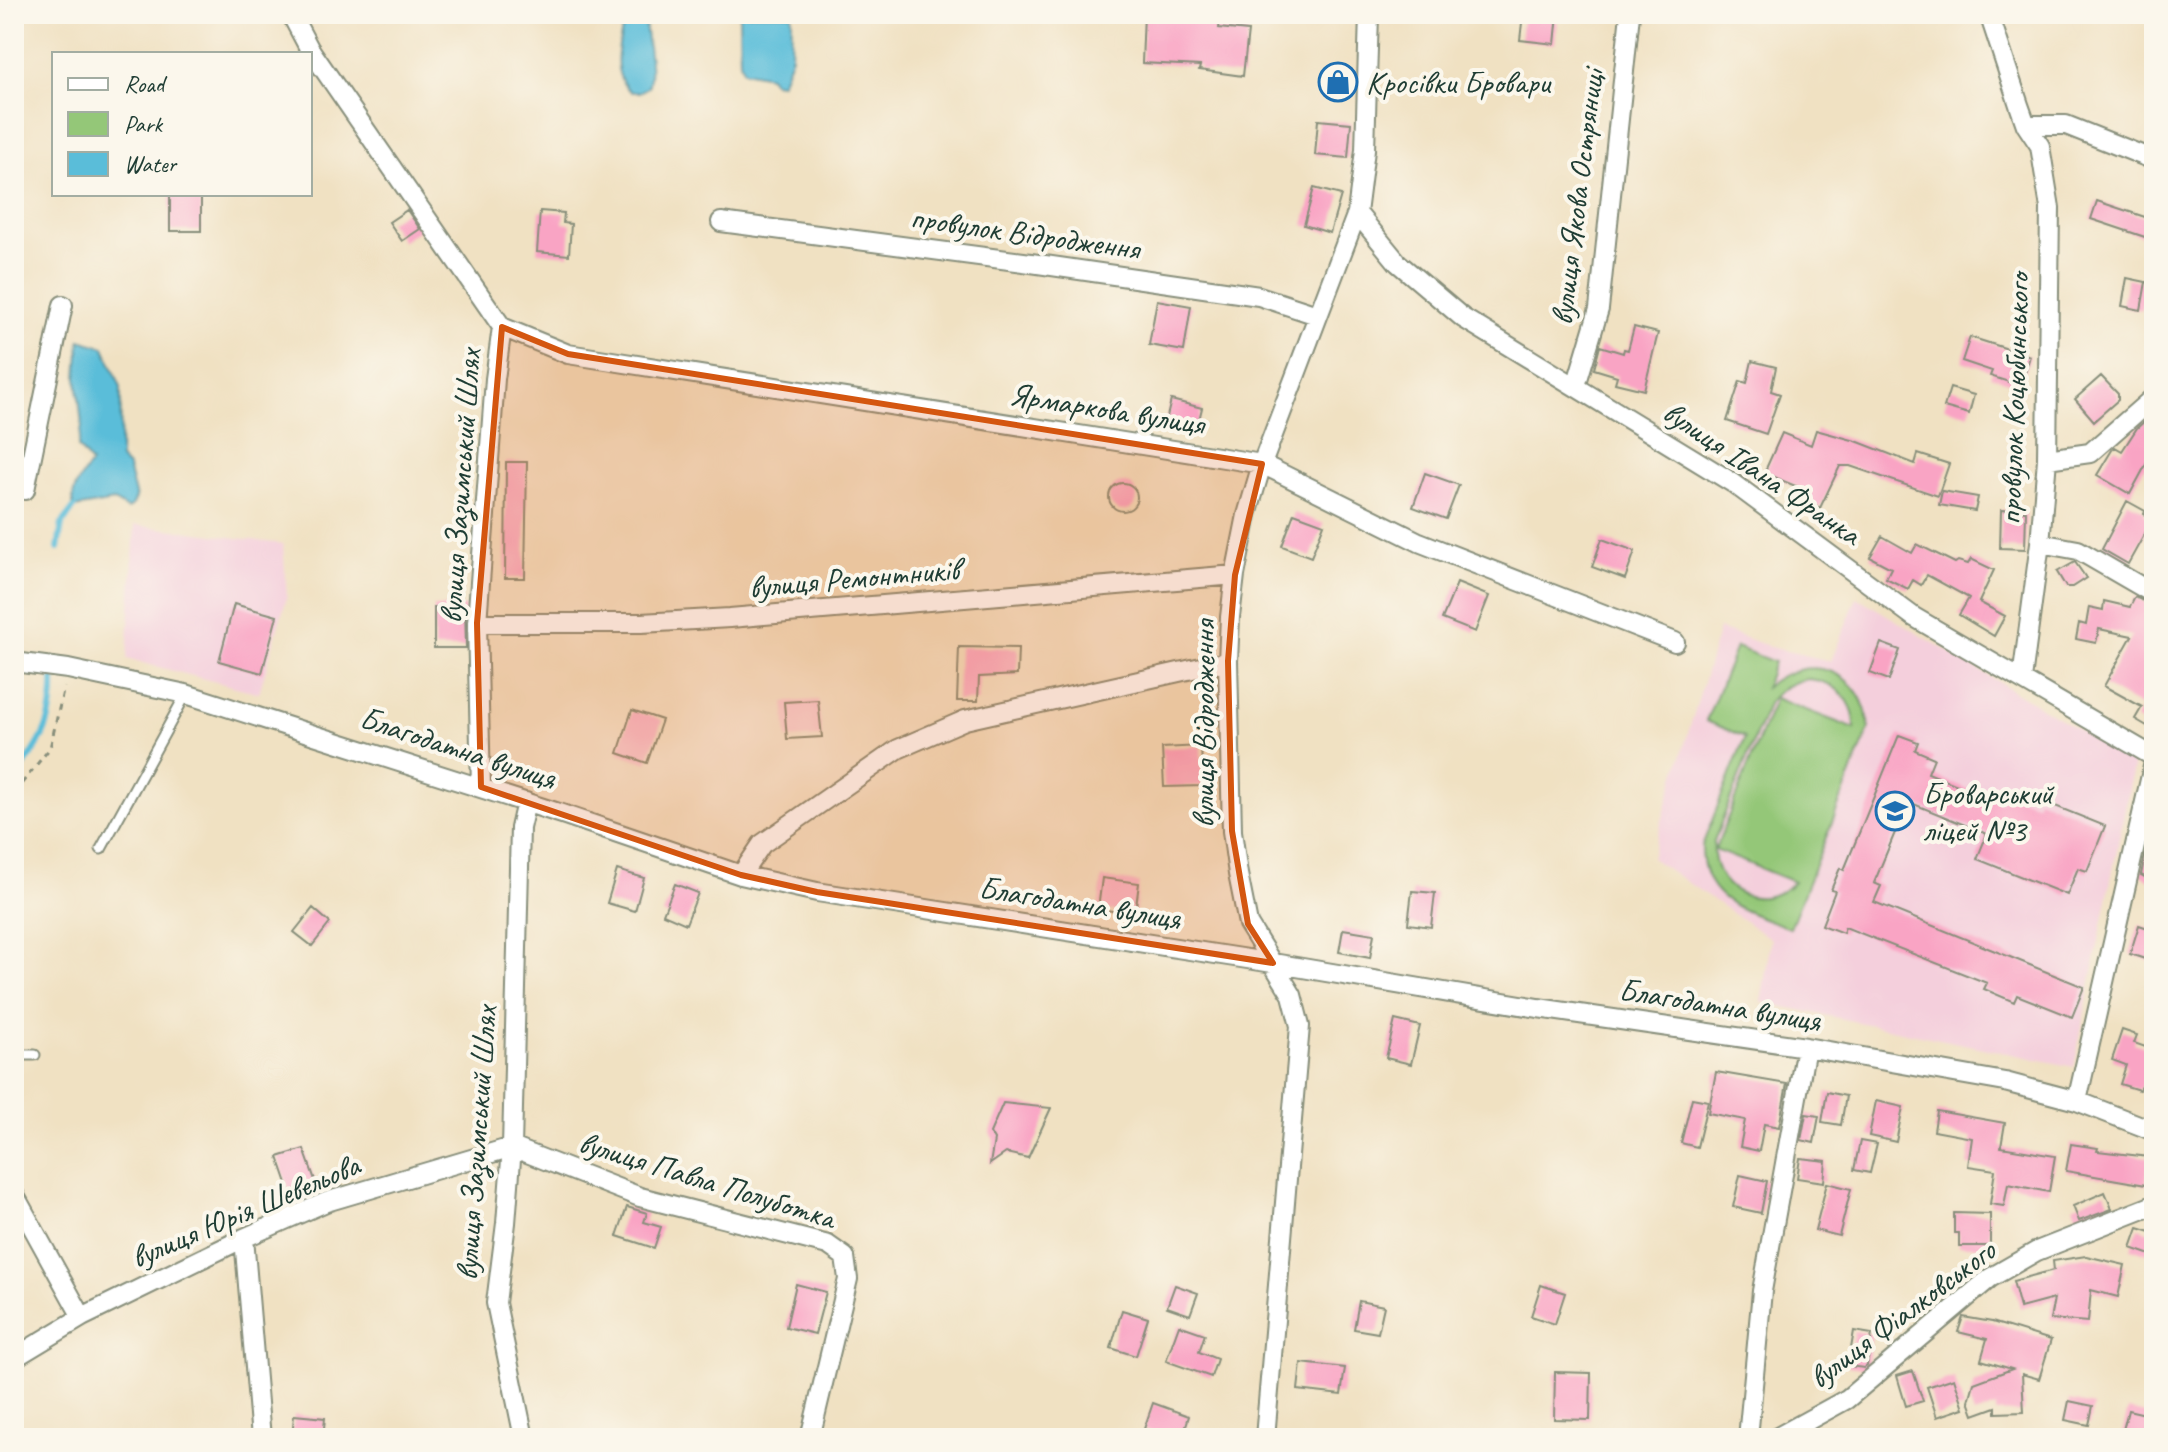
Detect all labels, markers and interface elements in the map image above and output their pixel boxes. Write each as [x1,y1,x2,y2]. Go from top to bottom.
legend [52,52,312,196]
shop icon: Кросівки Бровари [1317,61,1359,103]
place label: Кросівки Бровари [1366,62,1552,103]
street label: вулиця Якова Остряниці [1541,63,1614,327]
text: Road [124,69,168,99]
text: Park [124,109,164,139]
text: Water [124,149,179,179]
street label: провулок Відродження [908,197,1144,270]
street label: провулок Коцюбинського [1989,269,2039,526]
street label: вулиця Зазимський Шлях [430,344,490,625]
street label: Ярмаркова вулиця [1007,373,1209,445]
street label: вулиця Івана Франка [1655,392,1871,556]
street label: вулиця Ремонтників [747,548,968,608]
street label: вулиця Відродження [1183,618,1224,828]
street label: Благодатна вулиця [355,697,562,799]
place label: Броварський ліцей №3 [1923,773,2055,851]
school or university icon: Броварський ліцей №3 [1874,790,1916,832]
street label: Благодатна вулиця [976,867,1185,939]
street label: Благодатна вулиця [1616,969,1825,1041]
street label: вулиця Зазимський Шлях [446,1001,506,1282]
street label: вулиця Павла Полуботка [574,1122,843,1239]
street label: вулиця Юрія Шевельова [124,1144,368,1278]
street label: вулиця Фіалковського [1800,1229,2005,1398]

